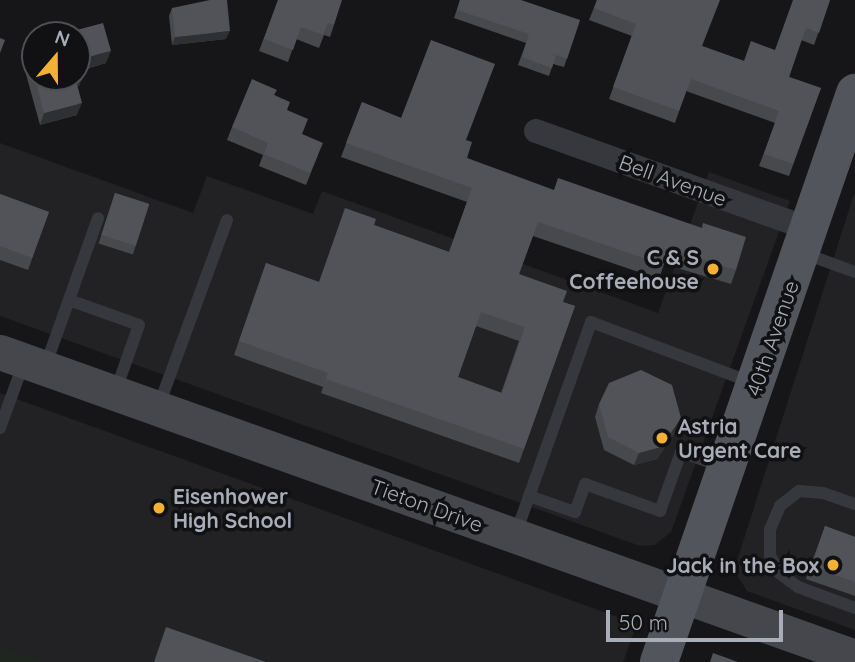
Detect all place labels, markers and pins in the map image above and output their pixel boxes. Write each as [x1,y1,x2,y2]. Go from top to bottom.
place label: C & S Coffeehouse [569,244,699,294]
marker: C & S Coffeehouse [705,261,721,277]
place label: Astria Urgent Care [678,413,801,463]
marker: Astria Urgent Care [652,428,672,448]
place label: Eisenhower High School [173,483,292,533]
marker: Eisenhower High School [151,500,167,516]
place label: Jack in the Box [666,552,819,578]
marker: Jack in the Box [825,557,841,573]

